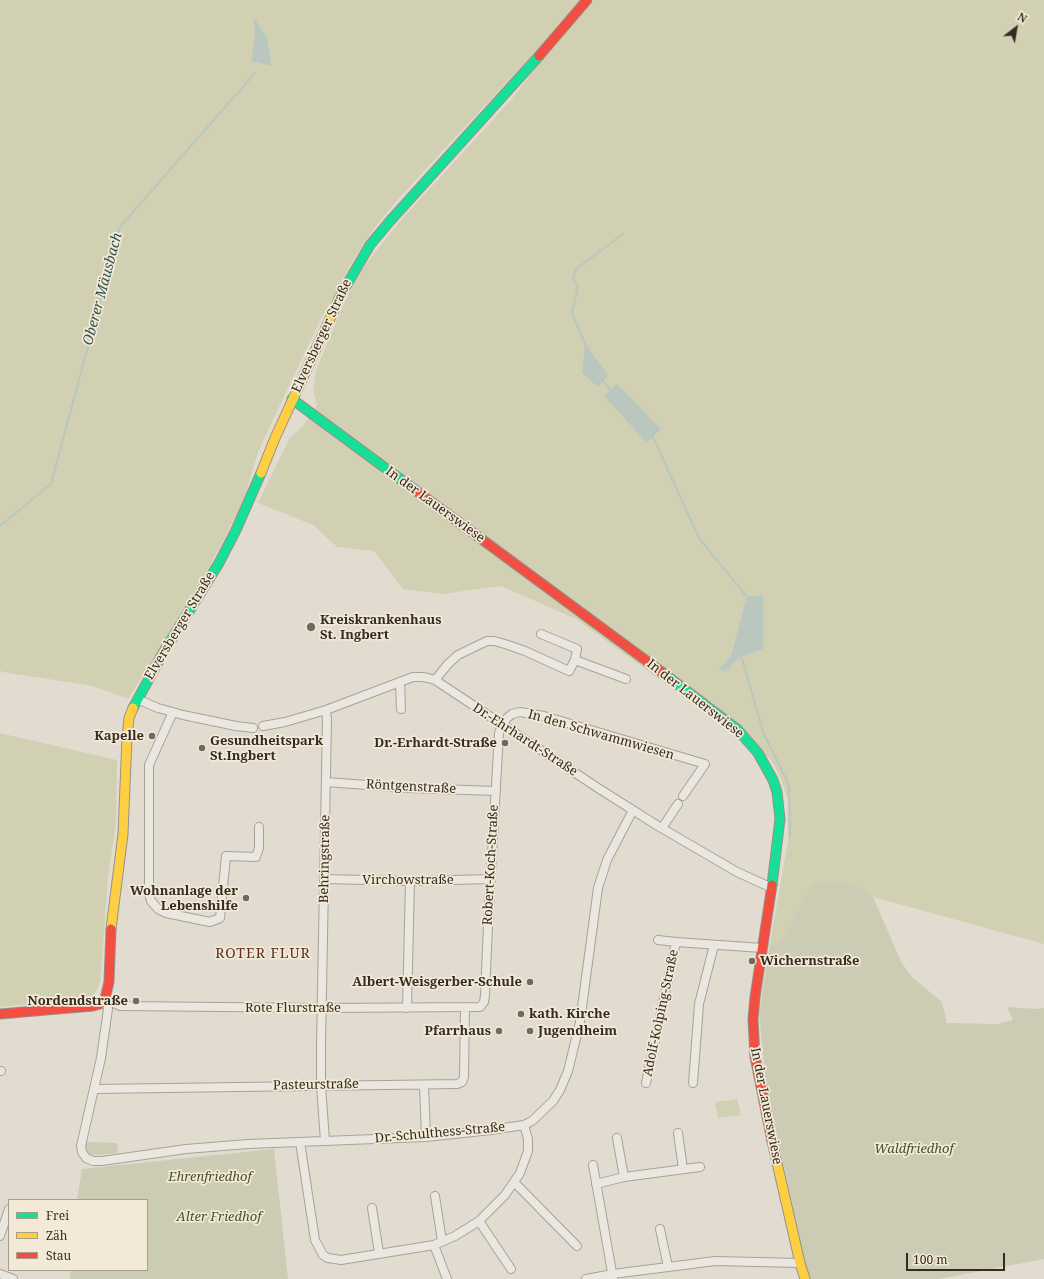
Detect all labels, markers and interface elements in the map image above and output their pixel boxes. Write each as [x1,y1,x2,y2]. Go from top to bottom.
north arrow [996,8,1036,48]
text: N [1015,9,1030,26]
water label: Oberer Mäusbach [80,231,126,347]
street label: Elversberger Straße [289,277,355,395]
street label: In der Lauerswiese [382,464,488,546]
street label: Elversberger Straße [142,569,218,683]
place label: Kreiskrankenhaus St. Ingbert [320,612,441,643]
marker: Kreiskrankenhaus St. Ingbert [305,621,317,633]
street label: In der Lauerswiese [643,656,747,742]
street label: Dr.-Ehrhardt-Straße [470,700,580,780]
street label: In den Schwammwiesen [526,707,676,763]
place label: Kapelle [94,728,144,744]
marker: Kapelle [147,731,157,741]
place label: Gesundheitspark St.Ingbert [210,733,323,764]
place label: Dr.-Erhardt-Straße [374,735,497,751]
marker: Dr.-Erhardt-Straße [500,738,510,748]
marker: Gesundheitspark St.Ingbert [197,743,207,753]
street label: Röntgenstraße [365,777,457,797]
street label: Robert-Koch-Straße [480,804,502,926]
street label: Behringstraße [316,815,334,903]
street label: Virchowstraße [362,872,454,888]
place label: Wohnanlage der Lebenshilfe [130,883,238,914]
marker: Wohnanlage der Lebenshilfe [241,893,251,903]
district label: ROTER FLUR [215,946,311,962]
street label: Adolf-Kolping-Straße [640,948,682,1078]
place label: Wichernstraße [760,953,859,969]
marker: Wichernstraße [747,956,757,966]
place label: Albert-Weisgerber-Schule [352,974,522,990]
marker: Albert-Weisgerber-Schule [525,977,535,987]
place label: Nordendstraße [28,993,128,1009]
marker: Nordendstraße [131,996,141,1006]
street label: Rote Flurstraße [245,1000,341,1016]
place label: kath. Kirche [529,1006,610,1022]
marker: kath. Kirche [516,1009,526,1019]
place label: Pfarrhaus [425,1023,491,1039]
place label: Jugendheim [538,1023,617,1039]
marker: Pfarrhaus [494,1026,504,1036]
marker: Jugendheim [525,1026,535,1036]
street label: In der Lauerswiese [747,1046,785,1166]
street label: Pasteurstraße [273,1076,359,1094]
street label: Dr.-Schulthess-Straße [374,1120,506,1146]
park label: Waldfriedhof [874,1141,954,1157]
park label: Ehrenfriedhof [168,1169,252,1185]
legend [8,1199,148,1271]
text: Frei [46,1207,69,1224]
park label: Alter Friedhof [177,1209,261,1225]
text: Zäh [46,1227,67,1244]
scale bar [908,1245,1007,1271]
text: Stau [46,1247,71,1264]
text: 100 m [913,1251,948,1268]

